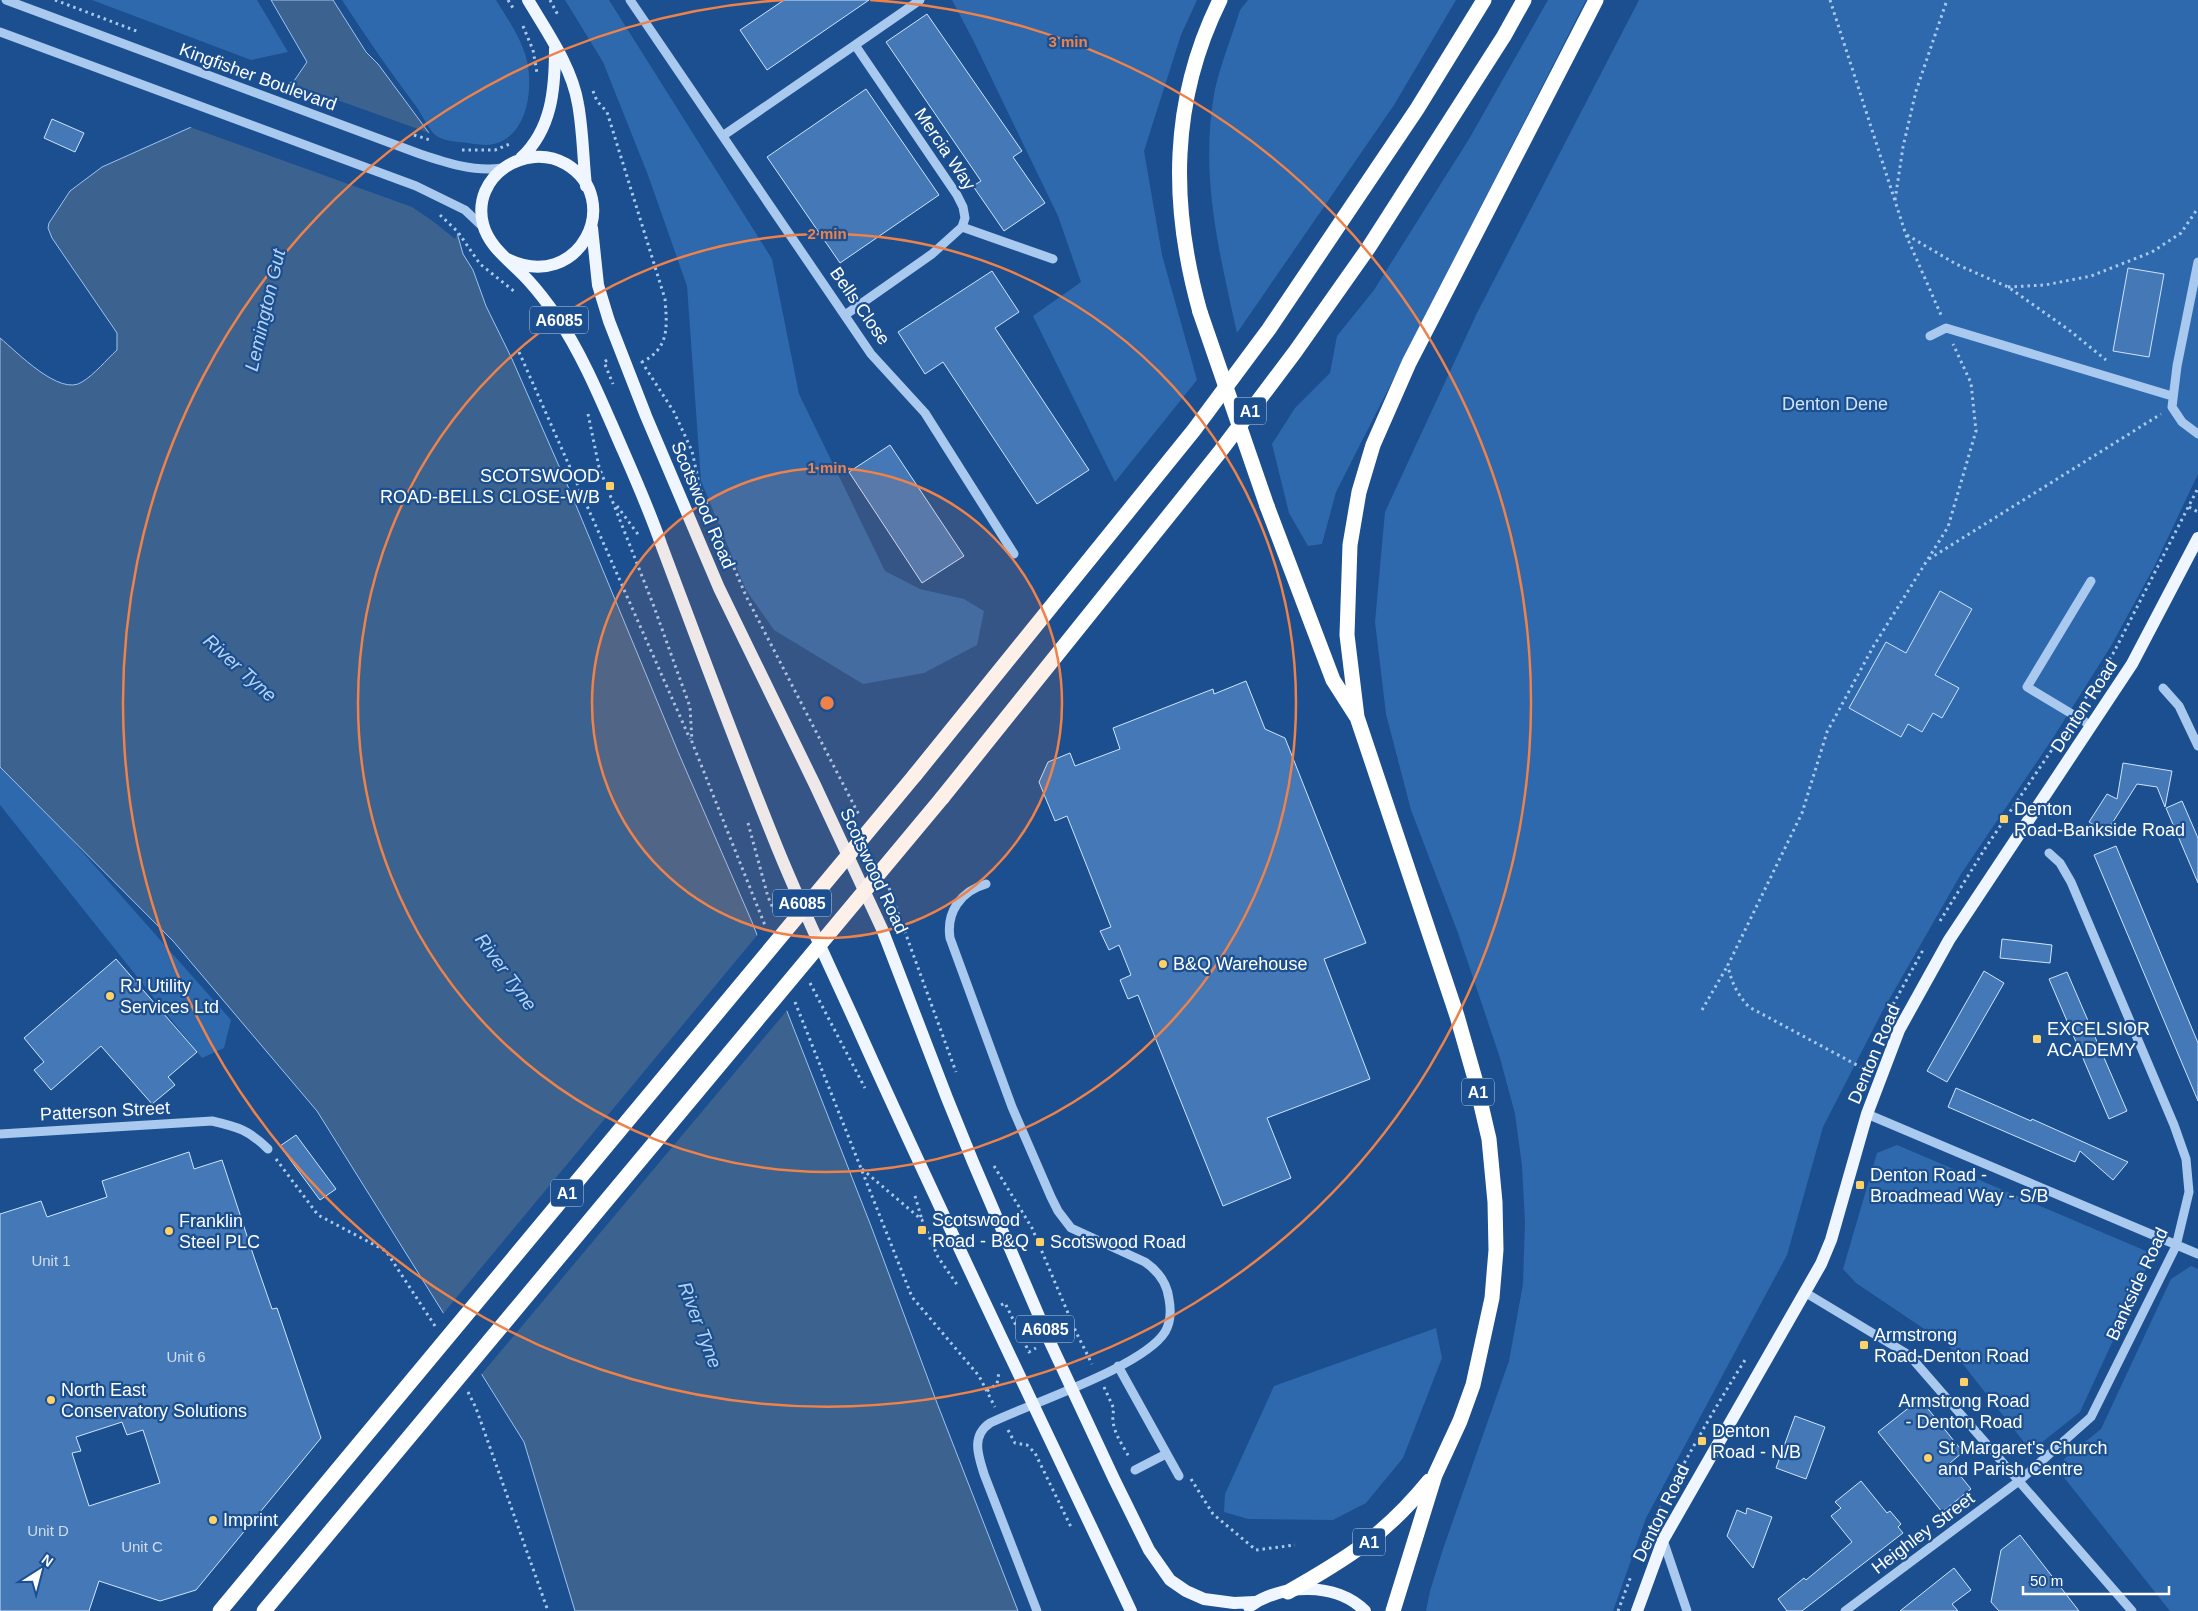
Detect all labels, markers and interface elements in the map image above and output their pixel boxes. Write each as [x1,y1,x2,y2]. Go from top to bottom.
text: 3 min [1048,33,1088,50]
street label: Kingfisher Boulevard [177,39,339,115]
street label: Mercia Way [910,104,980,194]
text: 2 min [807,225,847,242]
water label: Lemington Gut [241,246,289,373]
street label: Bells Close [826,263,894,349]
road number: A6085 [530,306,588,334]
park label: Denton Dene [1782,394,1888,414]
road number: A1 [1234,398,1266,424]
street label: Scotswood Road [667,438,739,572]
text: 1 min [807,459,847,476]
place label: SCOTSWOOD ROAD-BELLS CLOSE-W/B [380,466,600,507]
marker: SCOTSWOOD ROAD-BELLS CLOSE-W/B [604,480,616,492]
water label: River Tyne [199,630,281,706]
street label: Denton Road [2047,656,2121,756]
centre of rings [818,694,836,712]
place label: Denton Road-Bankside Road [2014,799,2185,840]
street label: Scotswood Road [836,805,912,937]
marker: Denton Road-Bankside Road [1998,813,2010,825]
road number: A6085 [773,890,831,916]
water label: River Tyne [471,929,541,1015]
place label: B&Q Warehouse [1173,954,1307,974]
marker: B&Q Warehouse [1157,958,1169,970]
place label: RJ Utility Services Ltd [120,976,219,1017]
marker: RJ Utility Services Ltd [104,990,116,1002]
street label: Denton Road [1844,1001,1904,1107]
place label: EXCELSIOR ACADEMY [2047,1019,2150,1060]
marker: EXCELSIOR ACADEMY [2031,1033,2043,1045]
road number: A1 [1462,1078,1494,1106]
street label: Patterson Street [40,1098,170,1124]
place label: Denton Road - Broadmead Way - S/B [1870,1165,2048,1206]
marker: Denton Road - Broadmead Way - S/B [1854,1179,1866,1191]
road number: A1 [551,1180,583,1206]
place label: Scotswood Road - B&Q [932,1210,1029,1251]
place label: Franklin Steel PLC [179,1211,260,1252]
marker: Scotswood Road - B&Q [916,1224,928,1236]
street label: Bankside Road [2102,1224,2172,1344]
marker: Franklin Steel PLC [163,1225,175,1237]
place label: Scotswood Road [1050,1232,1186,1252]
marker: Scotswood Road [1034,1236,1046,1248]
house number: Unit 1 [31,1252,71,1269]
water label: River Tyne [674,1279,726,1371]
road number: A6085 [1016,1316,1074,1342]
place label: Armstrong Road-Denton Road [1874,1325,2029,1366]
marker: Armstrong Road-Denton Road [1858,1339,1870,1351]
house number: Unit 6 [166,1348,206,1365]
marker: Armstrong Road - Denton Road [1958,1376,1970,1388]
place label: North East Conservatory Solutions [61,1380,247,1421]
place label: Armstrong Road - Denton Road [1898,1391,2030,1432]
marker: North East Conservatory Solutions [45,1394,57,1406]
place label: Denton Road - N/B [1712,1421,1801,1462]
marker: Denton Road - N/B [1696,1435,1708,1447]
place label: St Margaret's Church and Parish Centre [1938,1438,2108,1479]
marker: St Margaret's Church and Parish Centre [1922,1452,1934,1464]
street label: Denton Road [1629,1461,1693,1565]
street label: Heighley Street [1868,1488,1978,1578]
place label: Imprint [223,1510,278,1530]
marker: Imprint [207,1514,219,1526]
house number: Unit D [27,1522,69,1539]
road number: A1 [1353,1528,1385,1555]
house number: Unit C [121,1538,163,1555]
north arrow [15,1546,65,1596]
text: N [39,1551,56,1570]
scale bar [2023,1564,2169,1596]
text: 50 m [2030,1572,2063,1589]

